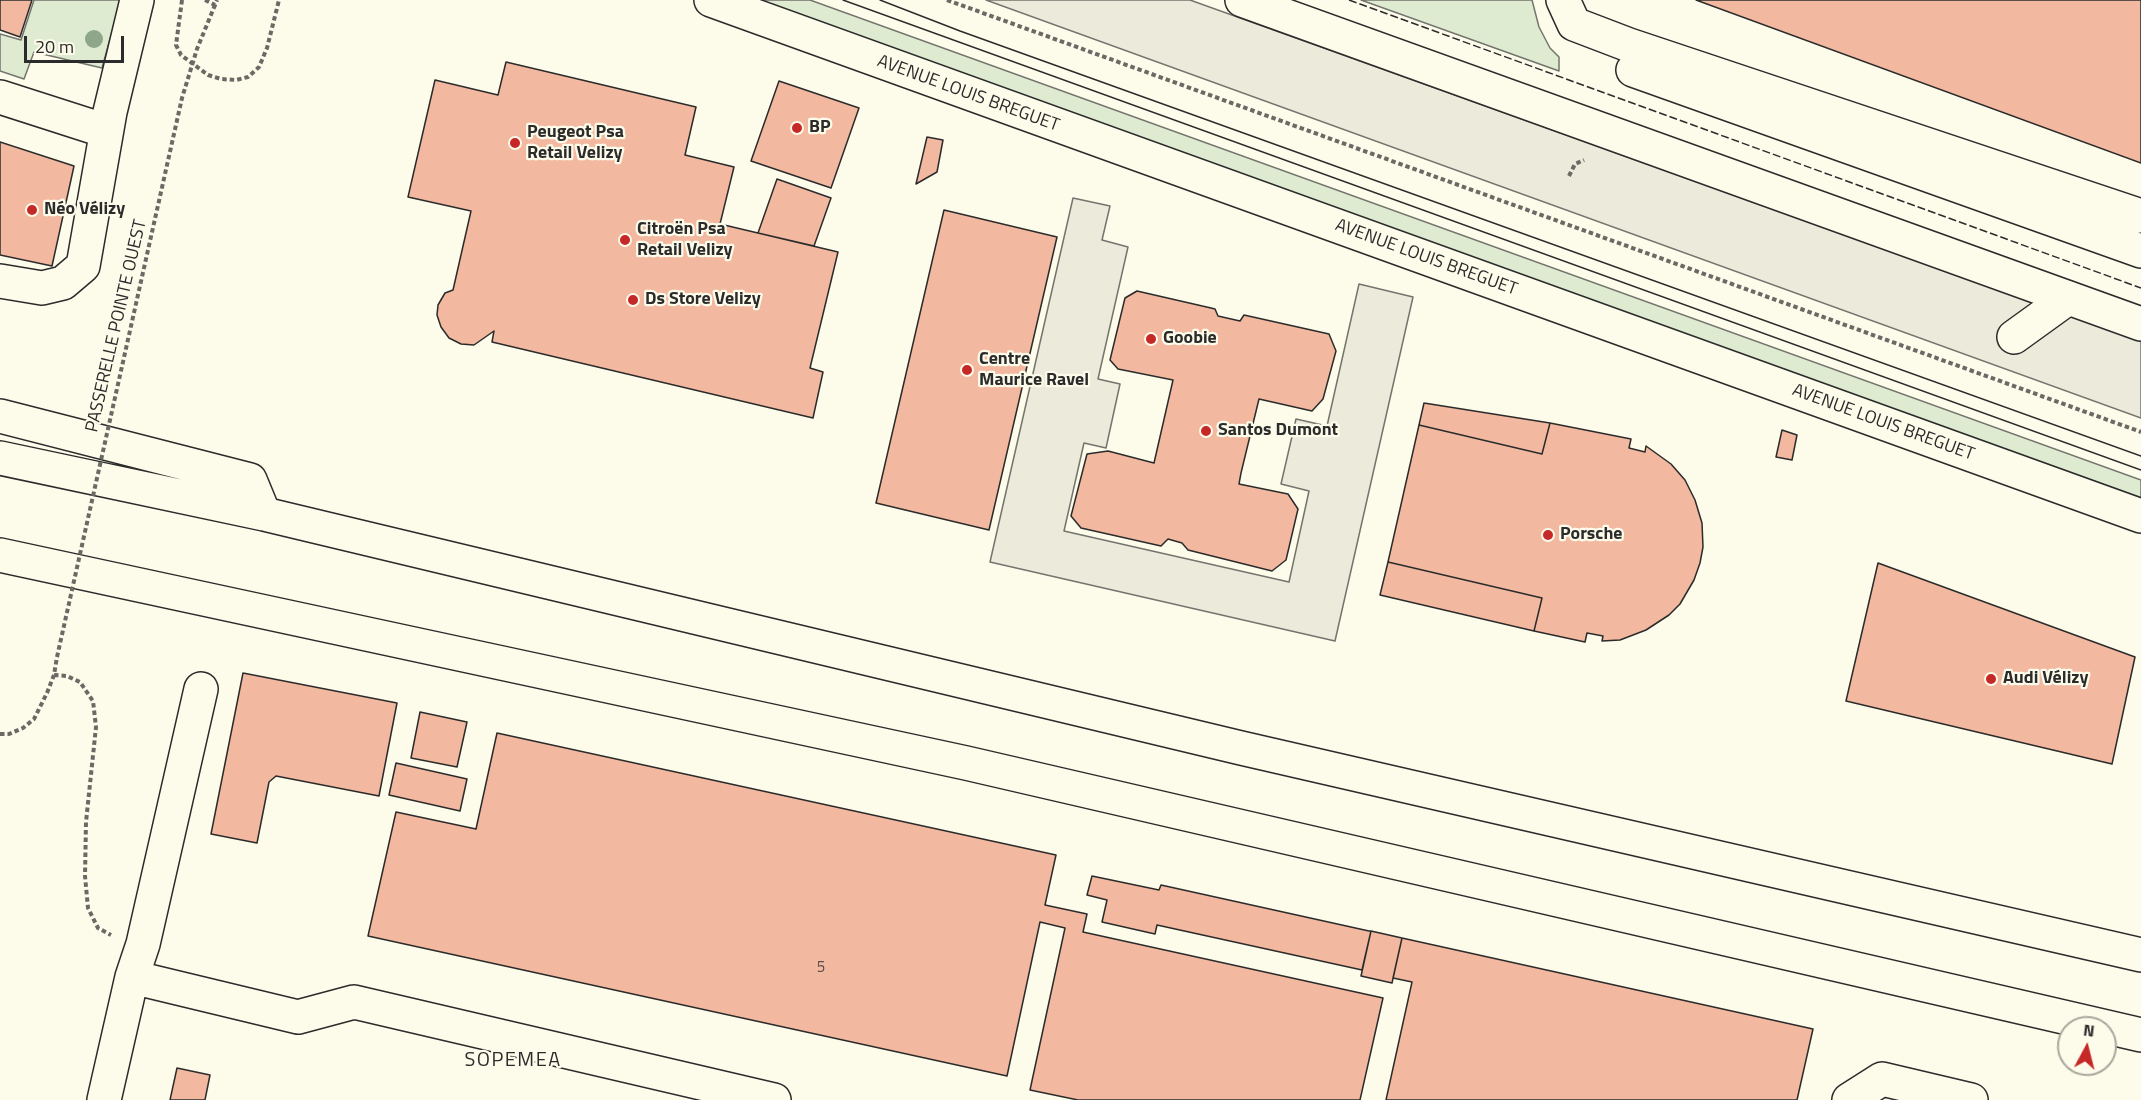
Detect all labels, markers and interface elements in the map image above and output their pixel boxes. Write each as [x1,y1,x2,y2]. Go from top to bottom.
scale bar [27,24,128,62]
text: 20 m [35,33,74,60]
street label: AVENUE LOUIS BREGUET [874,51,1062,137]
place label: BP [809,117,831,139]
marker: BP [790,121,804,135]
place label: Peugeot Psa Retail Velizy [527,122,624,164]
marker: Peugeot Psa Retail Velizy [508,136,522,150]
place label: Néo Vélizy [44,199,125,221]
marker: Néo Vélizy [25,203,39,217]
street label: AVENUE LOUIS BREGUET [1332,215,1520,301]
street label: PASSERELLE POINTE OUEST [82,218,152,434]
place label: Citroën Psa Retail Velizy [637,219,733,262]
marker: Citroën Psa Retail Velizy [618,233,632,247]
place label: Ds Store Velizy [645,289,761,311]
marker: Ds Store Velizy [626,293,640,307]
place label: Goobie [1163,328,1217,350]
marker: Goobie [1144,332,1158,346]
place label: Centre Maurice Ravel [979,349,1089,392]
marker: Centre Maurice Ravel [960,363,974,377]
street label: AVENUE LOUIS BREGUET [1789,380,1977,466]
place label: Santos Dumont [1218,420,1338,442]
marker: Santos Dumont [1199,424,1213,438]
place label: Porsche [1560,524,1623,546]
marker: Porsche [1541,528,1555,542]
place label: Audi Vélizy [2003,668,2088,690]
marker: Audi Vélizy [1984,672,1998,686]
house number: 5 [817,959,825,977]
north arrow [2057,1016,2117,1076]
text: N [2082,1018,2096,1043]
district label: SOPEMEA [464,1049,562,1073]

